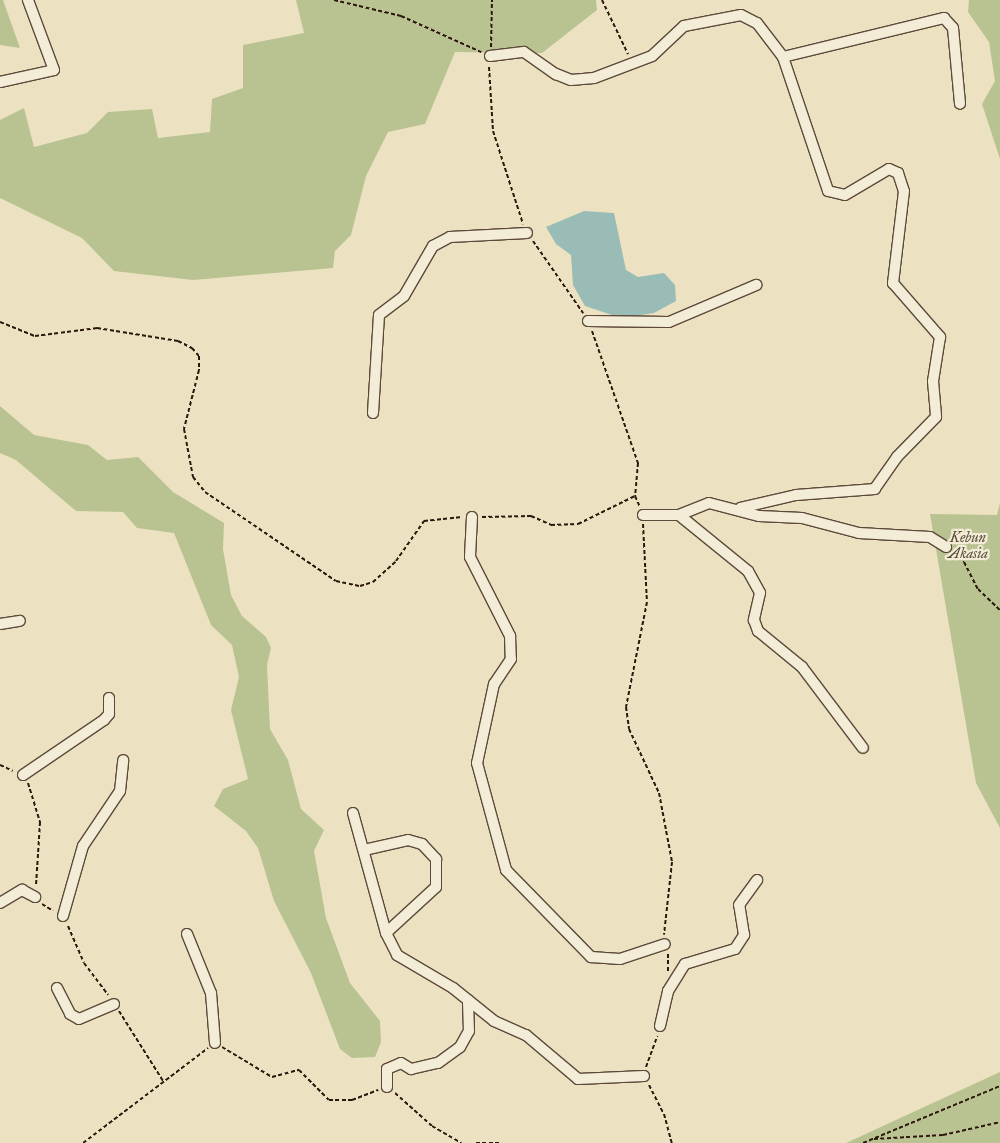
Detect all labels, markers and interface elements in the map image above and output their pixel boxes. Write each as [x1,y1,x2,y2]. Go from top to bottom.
park label: Kebun Akasia [948,530,988,562]

